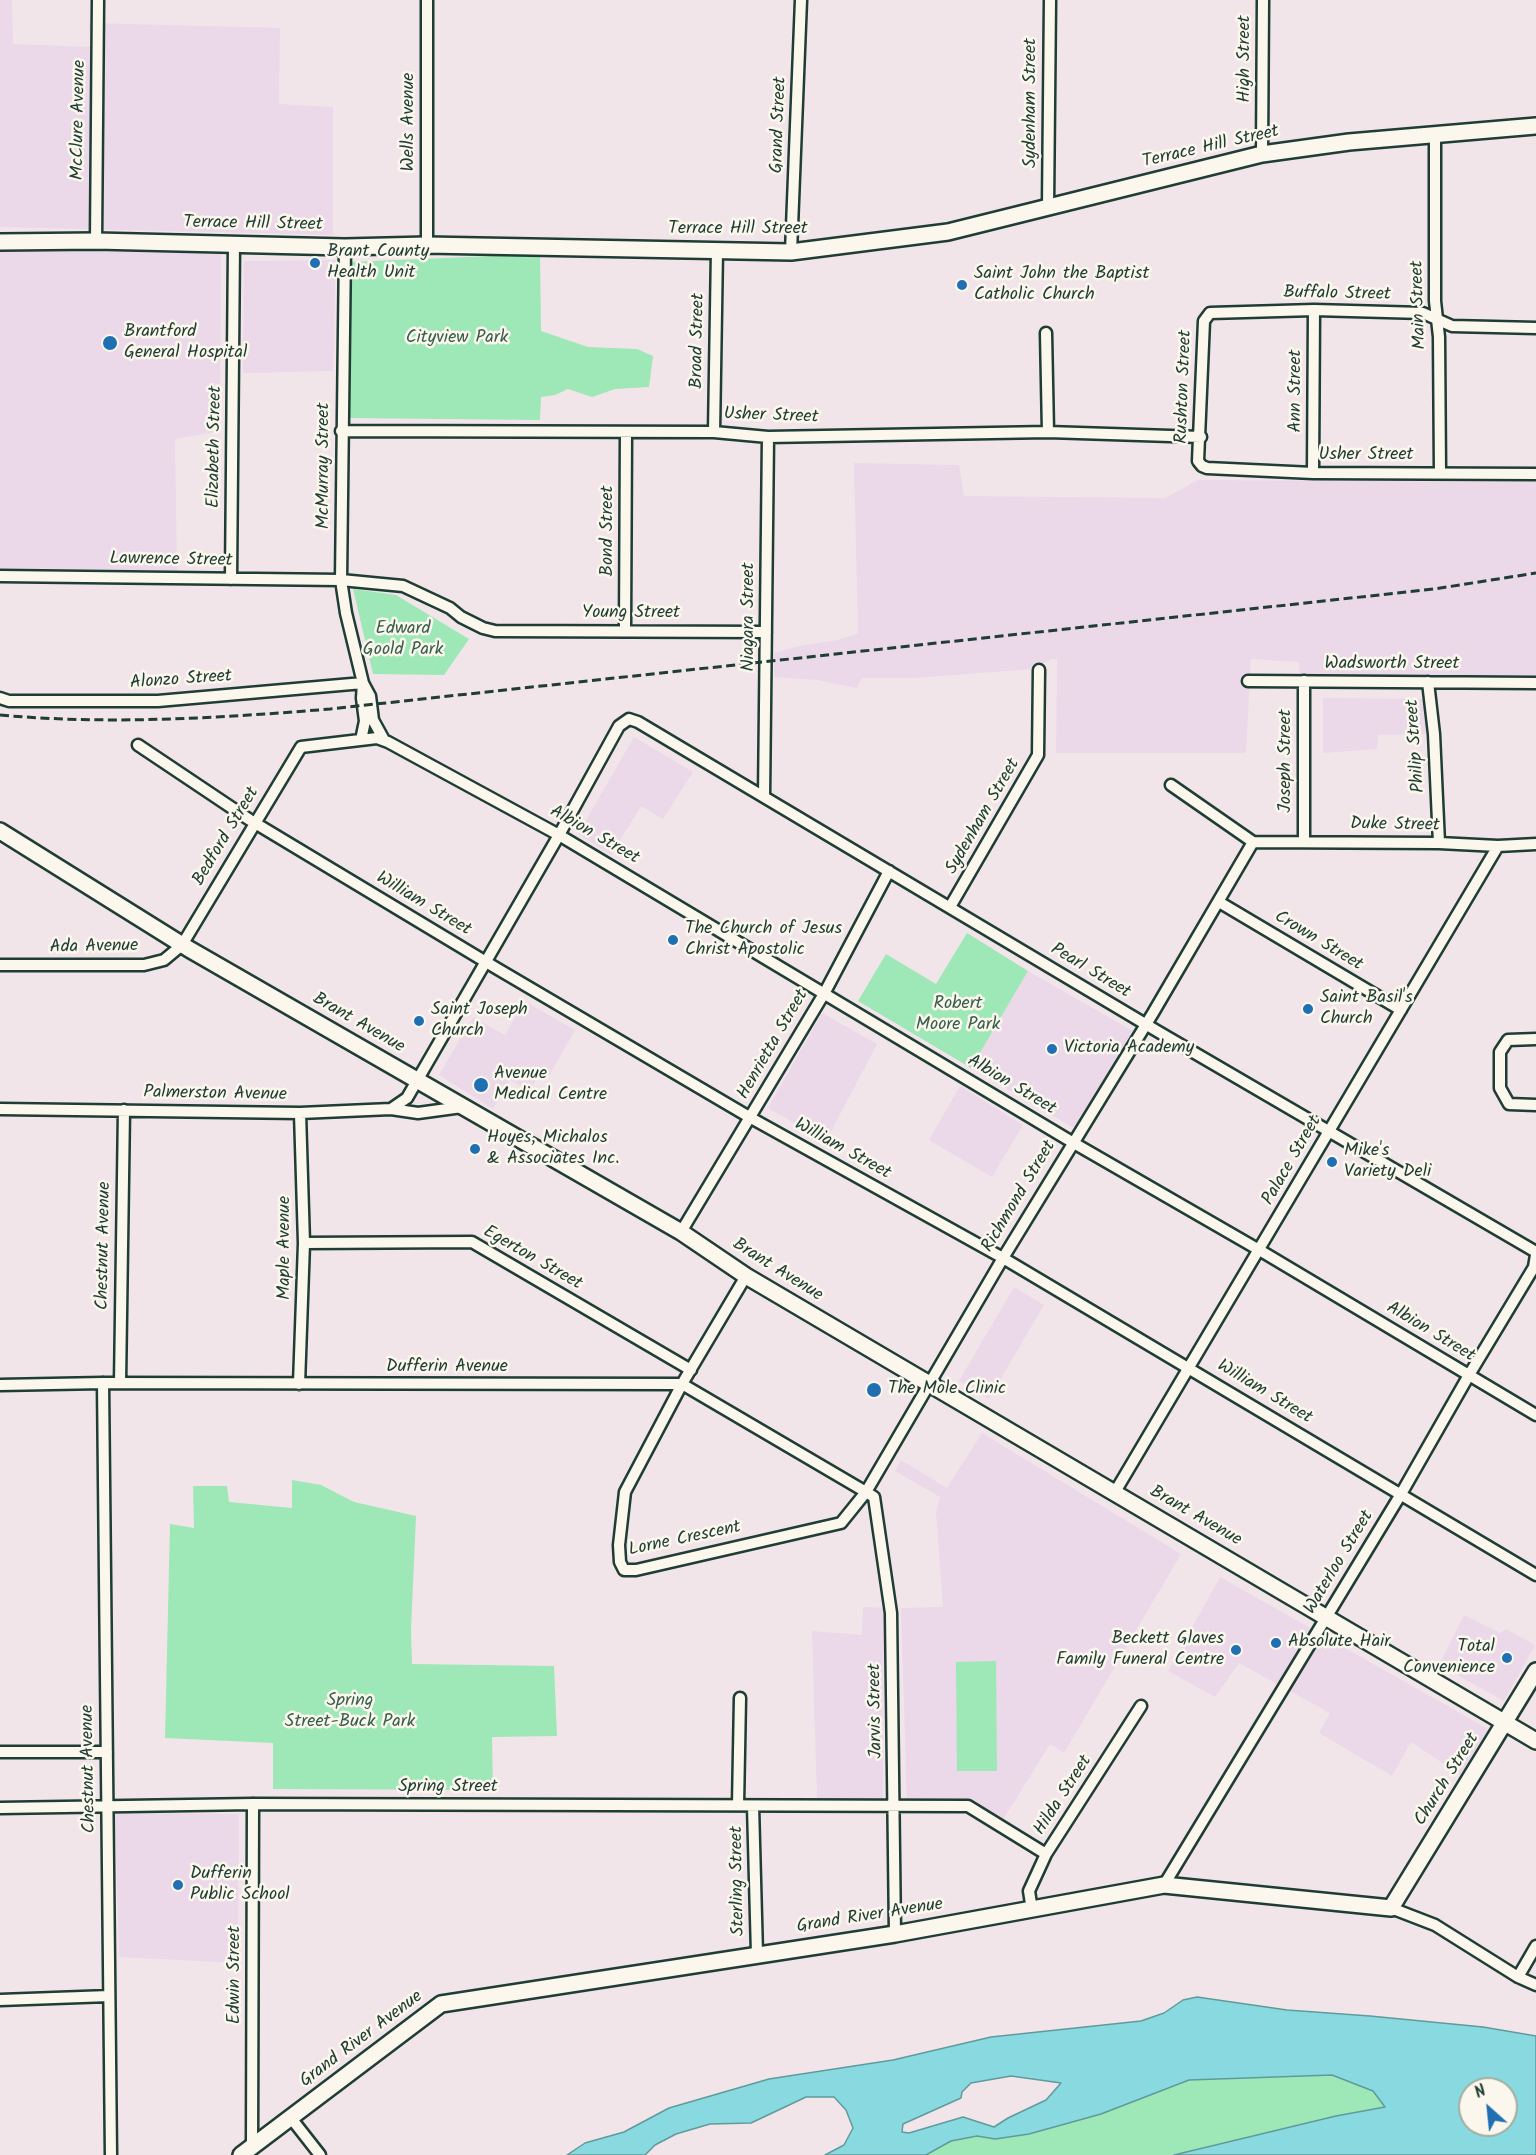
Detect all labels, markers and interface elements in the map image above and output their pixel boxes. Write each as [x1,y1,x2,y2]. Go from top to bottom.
street label: High Street [1235,15,1257,103]
street label: Sydenham Street [1021,38,1043,168]
street label: McClure Avenue [68,60,92,180]
street label: Wells Avenue [399,73,421,171]
street label: Grand Street [768,76,792,174]
street label: Terrace Hill Street [1141,122,1281,174]
street label: Terrace Hill Street [183,213,323,237]
street label: Terrace Hill Street [668,219,808,241]
place label: Brant County Health Unit [327,242,429,284]
marker: Brant County Health Unit [308,256,322,270]
street label: Main Street [1408,260,1432,350]
place label: Saint John the Baptist Catholic Church [974,264,1149,306]
marker: Saint John the Baptist Catholic Church [955,278,969,292]
street label: Buffalo Street [1283,283,1391,307]
street label: Broad Street [687,293,711,389]
place label: Brantford General Hospital [124,322,247,364]
park label: Cityview Park [406,328,508,350]
street label: Rushton Street [1172,330,1198,444]
marker: Brantford General Hospital [101,334,119,352]
street label: Ann Street [1286,350,1308,432]
street label: Elizabeth Street [204,386,228,508]
street label: McMurray Street [314,403,336,529]
street label: Usher Street [723,405,819,429]
street label: Usher Street [1318,445,1414,467]
street label: Bond Street [598,485,620,577]
street label: Lawrence Street [109,549,233,573]
street label: Niagara Street [739,562,761,672]
street label: Young Street [582,603,680,625]
park label: Edward Goold Park [363,619,443,662]
street label: Wadsworth Street [1325,654,1459,676]
street label: Alonzo Street [129,667,233,695]
street label: Philip Street [1403,698,1431,794]
street label: Joseph Street [1276,709,1298,813]
street label: Sydenham Street [942,755,1026,879]
street label: Bedford Street [189,784,265,890]
street label: Albion Street [545,802,643,870]
street label: Duke Street [1350,814,1440,838]
street label: William Street [372,868,474,942]
street label: Crown Street [1270,907,1366,977]
place label: The Church of Jesus Christ Apostolic [685,919,842,962]
marker: The Church of Jesus Christ Apostolic [666,933,680,947]
street label: Ada Avenue [50,936,138,960]
street label: Pearl Street [1046,940,1134,1004]
street label: Henrietta Street [734,986,814,1104]
place label: Saint Basil's Church [1320,988,1413,1030]
street label: Brant Avenue [308,989,408,1059]
park label: Robert Moore Park [916,994,1000,1036]
place label: Saint Joseph Church [431,1000,528,1042]
marker: Saint Basil's Church [1301,1002,1315,1016]
marker: Saint Joseph Church [412,1014,426,1028]
place label: Victoria Academy [1064,1038,1194,1060]
marker: Victoria Academy [1045,1042,1059,1056]
street label: Albion Street [963,1051,1059,1121]
place label: Avenue Medical Centre [494,1064,607,1106]
marker: Avenue Medical Centre [472,1076,490,1094]
street label: Palmerston Avenue [143,1083,287,1107]
street label: Palace Street [1259,1112,1327,1210]
street label: William Street [790,1115,894,1185]
place label: Hoyes, Michalos & Associates Inc. [487,1128,619,1170]
street label: Richmond Street [978,1137,1062,1257]
place label: Mike's Variety Deli [1344,1141,1431,1184]
marker: Hoyes, Michalos & Associates Inc. [468,1142,482,1156]
marker: Mike's Variety Deli [1325,1155,1339,1169]
street label: Chestnut Avenue [93,1182,117,1310]
street label: Maple Avenue [275,1196,297,1300]
street label: Egerton Street [479,1222,585,1296]
street label: Brant Avenue [728,1235,826,1307]
street label: Albion Street [1382,1298,1478,1368]
street label: William Street [1213,1356,1315,1430]
street label: Dufferin Avenue [386,1357,508,1379]
place label: The Mole Clinic [888,1379,1006,1401]
marker: The Mole Clinic [865,1381,883,1399]
street label: Brant Avenue [1145,1482,1245,1552]
street label: Waterloo Street [1301,1507,1379,1619]
street label: Lorne Crescent [627,1518,743,1562]
place label: Beckett Glaves Family Funeral Centre [1056,1629,1224,1672]
place label: Absolute Hair [1288,1632,1390,1654]
marker: Absolute Hair [1269,1636,1283,1650]
place label: Total Convenience [1403,1637,1495,1680]
marker: Beckett Glaves Family Funeral Centre [1229,1643,1243,1657]
marker: Total Convenience [1500,1651,1514,1665]
street label: Jarvis Street [865,1663,889,1759]
park label: Spring Street-Buck Park [285,1691,415,1734]
street label: Chestnut Avenue [78,1705,102,1833]
street label: Church Street [1411,1730,1485,1830]
street label: Hilda Street [1030,1752,1098,1840]
street label: Spring Street [398,1777,498,1799]
street label: Sterling Street [727,1826,751,1936]
place label: Dufferin Public School [190,1864,290,1906]
marker: Dufferin Public School [171,1878,185,1892]
street label: Grand River Avenue [795,1895,945,1939]
street label: Edwin Street [225,1926,247,2024]
street label: Grand River Avenue [296,1987,428,2093]
north arrow [1458,2077,1518,2137]
text: N [1470,2079,1491,2106]

